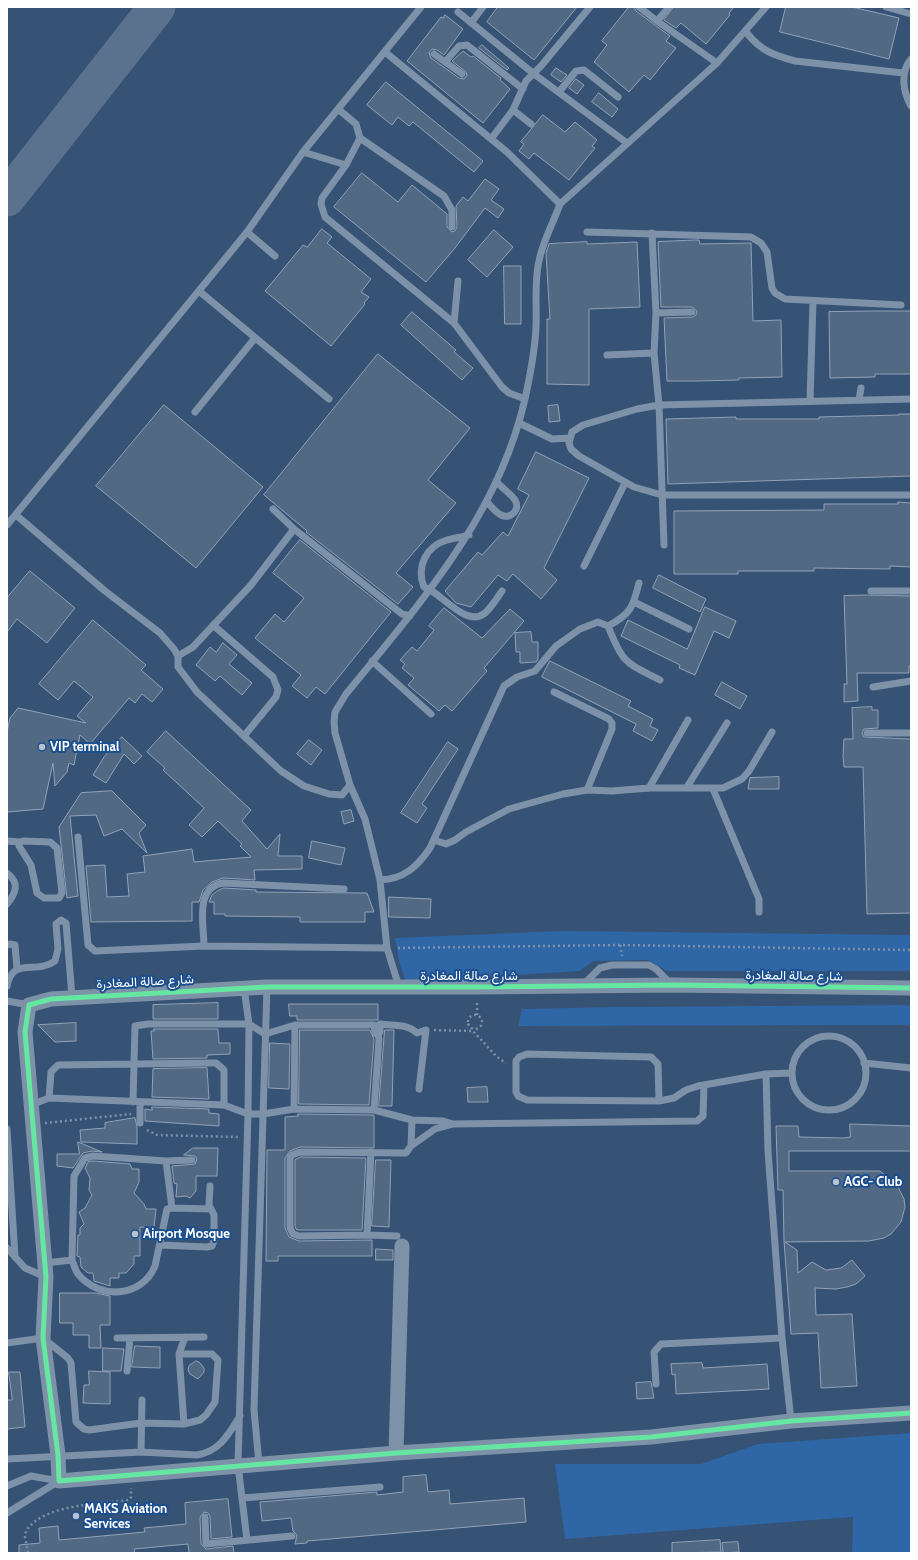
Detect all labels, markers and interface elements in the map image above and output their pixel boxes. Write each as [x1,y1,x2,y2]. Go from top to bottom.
place label: VIP terminal [50,739,119,755]
marker: VIP terminal [37,742,47,752]
street label: شارع صالة المغادرة [745,967,843,985]
street label: شارع صالة المغادرة [420,968,518,984]
street label: شارع صالة المغادرة [96,972,194,992]
place label: AGC- Club [844,1174,902,1190]
marker: AGC- Club [831,1177,841,1187]
place label: Airport Mosque [143,1226,230,1242]
marker: Airport Mosque [130,1229,140,1239]
place label: MAKS Aviation Services [84,1501,167,1532]
marker: MAKS Aviation Services [71,1511,81,1521]

